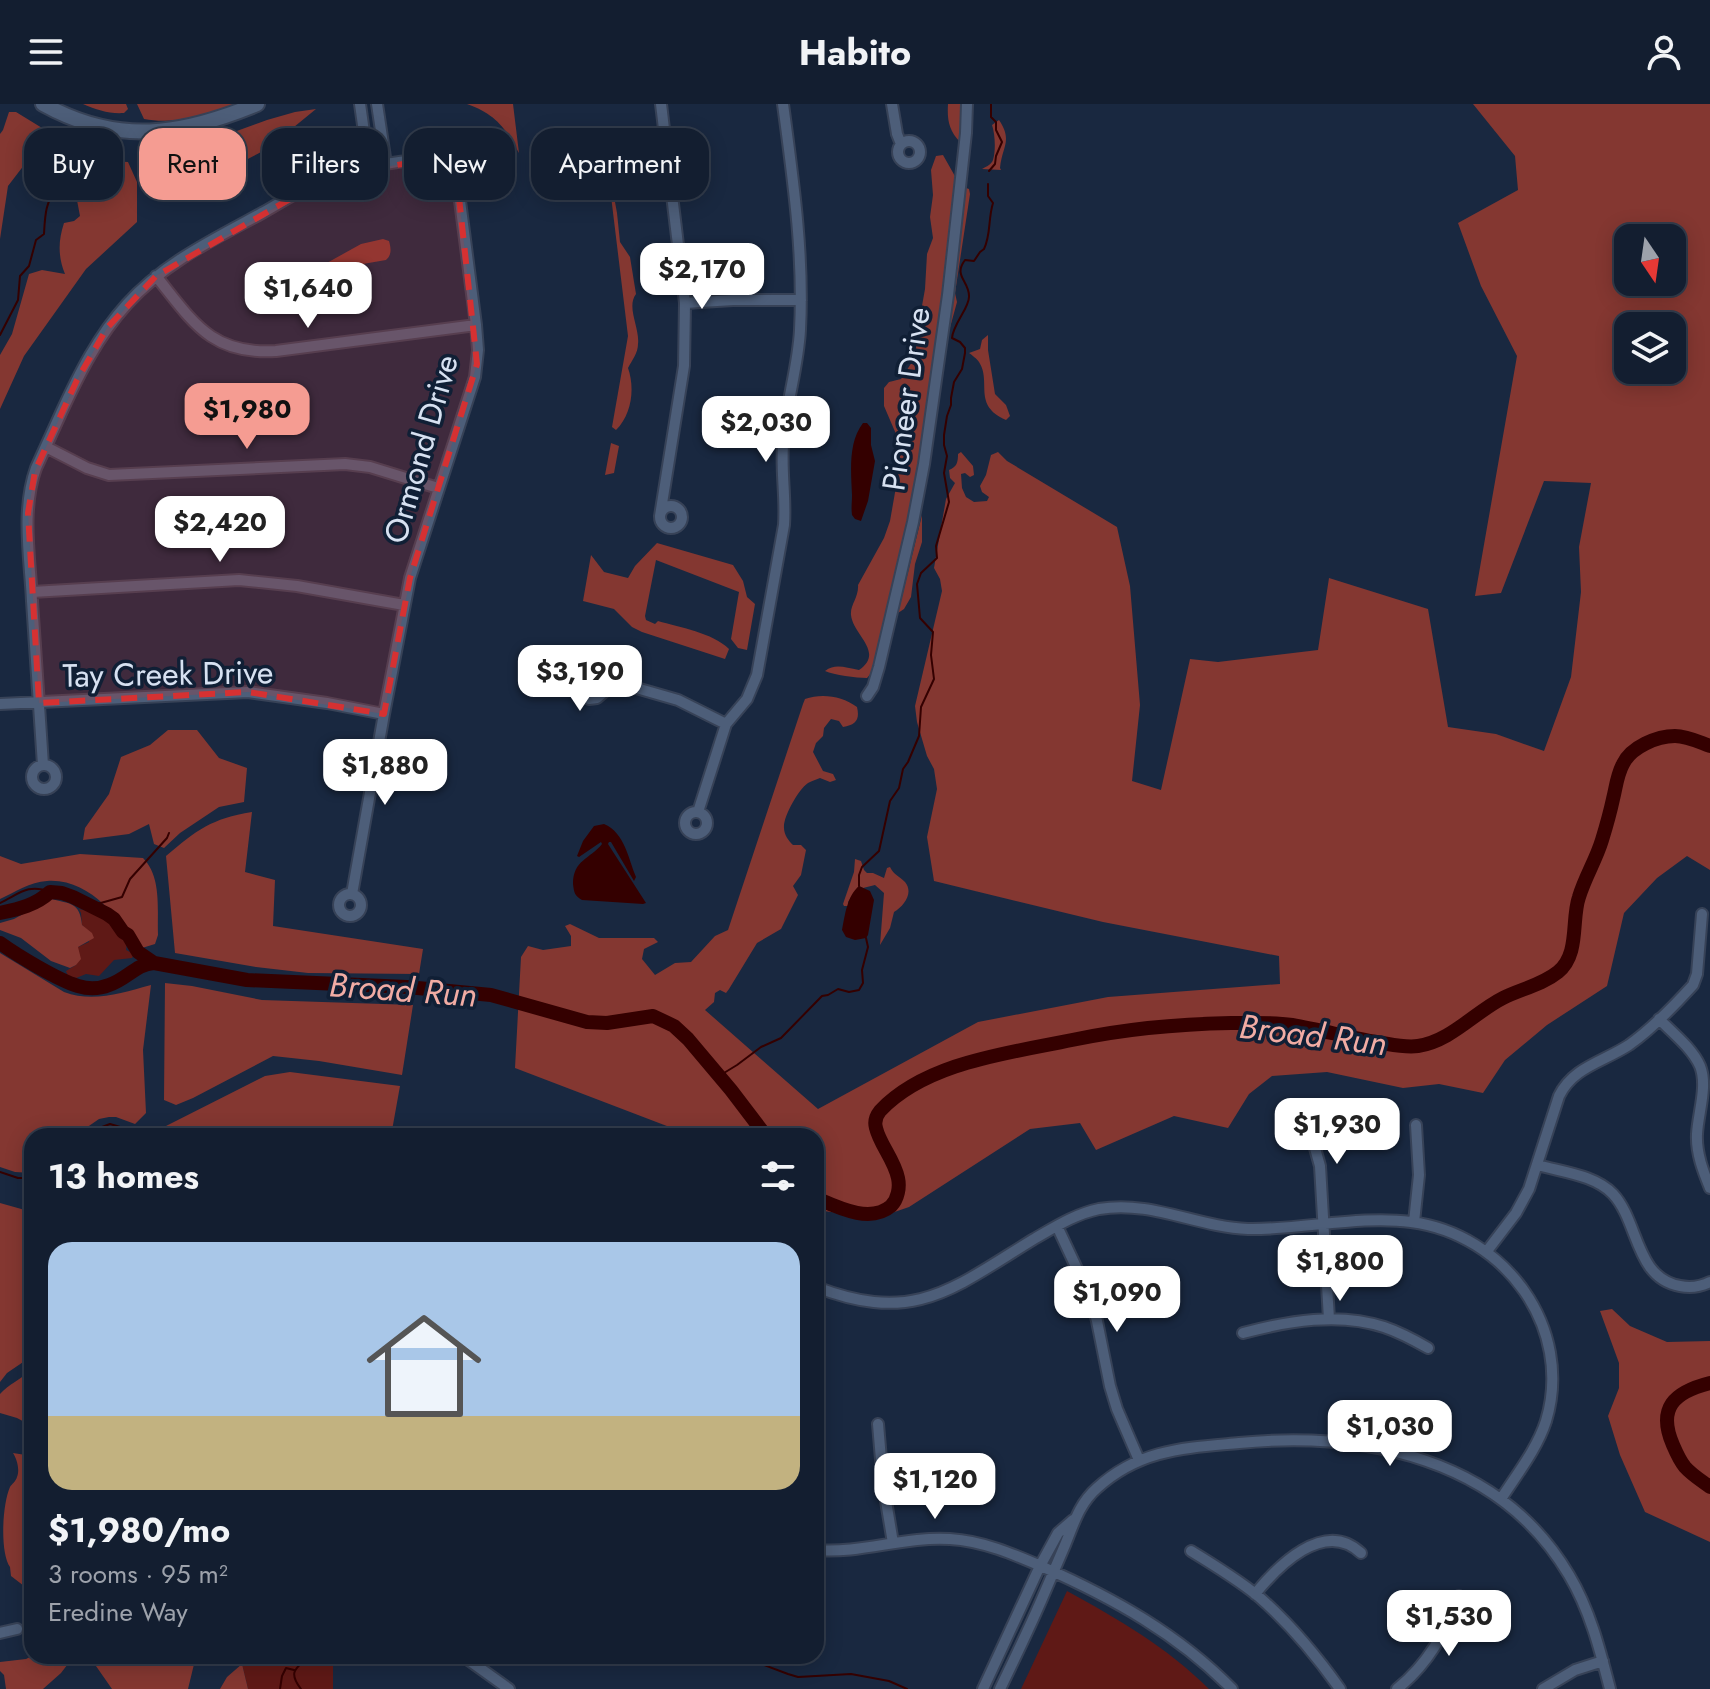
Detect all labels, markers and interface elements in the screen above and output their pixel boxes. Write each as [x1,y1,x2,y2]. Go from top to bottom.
text: Habito [799,26,911,78]
icon: menu [24,30,68,74]
icon: person [1642,30,1686,74]
chip: Buy [24,128,123,200]
chip: Rent [139,128,246,200]
chip: Filters [262,128,388,200]
chip: New [404,128,515,200]
chip: Apartment [531,128,709,200]
north arrow [1614,224,1686,296]
map controls [1614,224,1686,384]
pin: $2,170 [637,243,767,311]
text: $2,170 [658,250,746,288]
pin: $1,640 [243,262,373,330]
text: $1,640 [263,269,353,307]
street label: Pioneer Drive [870,304,942,494]
button: layers [1614,312,1686,384]
street label: Ormond Drive [372,349,470,549]
pin: $1,980 [182,383,312,451]
text: $1,980 [203,390,291,428]
pin: $2,030 [701,396,831,464]
text: $2,030 [720,403,812,441]
pin: $2,420 [155,496,285,564]
text: $2,420 [173,503,267,541]
pin: $3,190 [515,645,645,713]
street label: Tay Creek Drive [62,649,274,699]
text: $3,190 [536,652,624,690]
pin: $1,880 [320,739,450,807]
text: $1,880 [341,746,429,784]
water label: Broad Run [327,960,479,1020]
water label: Broad Run [1236,1002,1390,1068]
pin: $1,930 [1272,1098,1402,1166]
text: $1,930 [1293,1105,1381,1143]
text: 13 homes [48,1152,199,1201]
icon: filters [756,1154,800,1198]
pin: $1,800 [1275,1235,1405,1303]
text: $1,800 [1296,1242,1384,1280]
pin: $1,090 [1052,1266,1182,1334]
text: $1,090 [1072,1273,1162,1311]
icon: home [352,1294,496,1438]
pin: $1,030 [1325,1400,1455,1468]
text: $1,030 [1346,1407,1434,1445]
pin: $1,120 [870,1453,1000,1521]
text: $1,120 [892,1460,978,1498]
text: $1,980/mo [48,1506,230,1555]
text: 3 rooms · 95 m² [48,1555,228,1593]
pin: $1,530 [1384,1590,1514,1658]
text: Eredine Way [48,1593,188,1631]
text: $1,530 [1405,1597,1493,1635]

